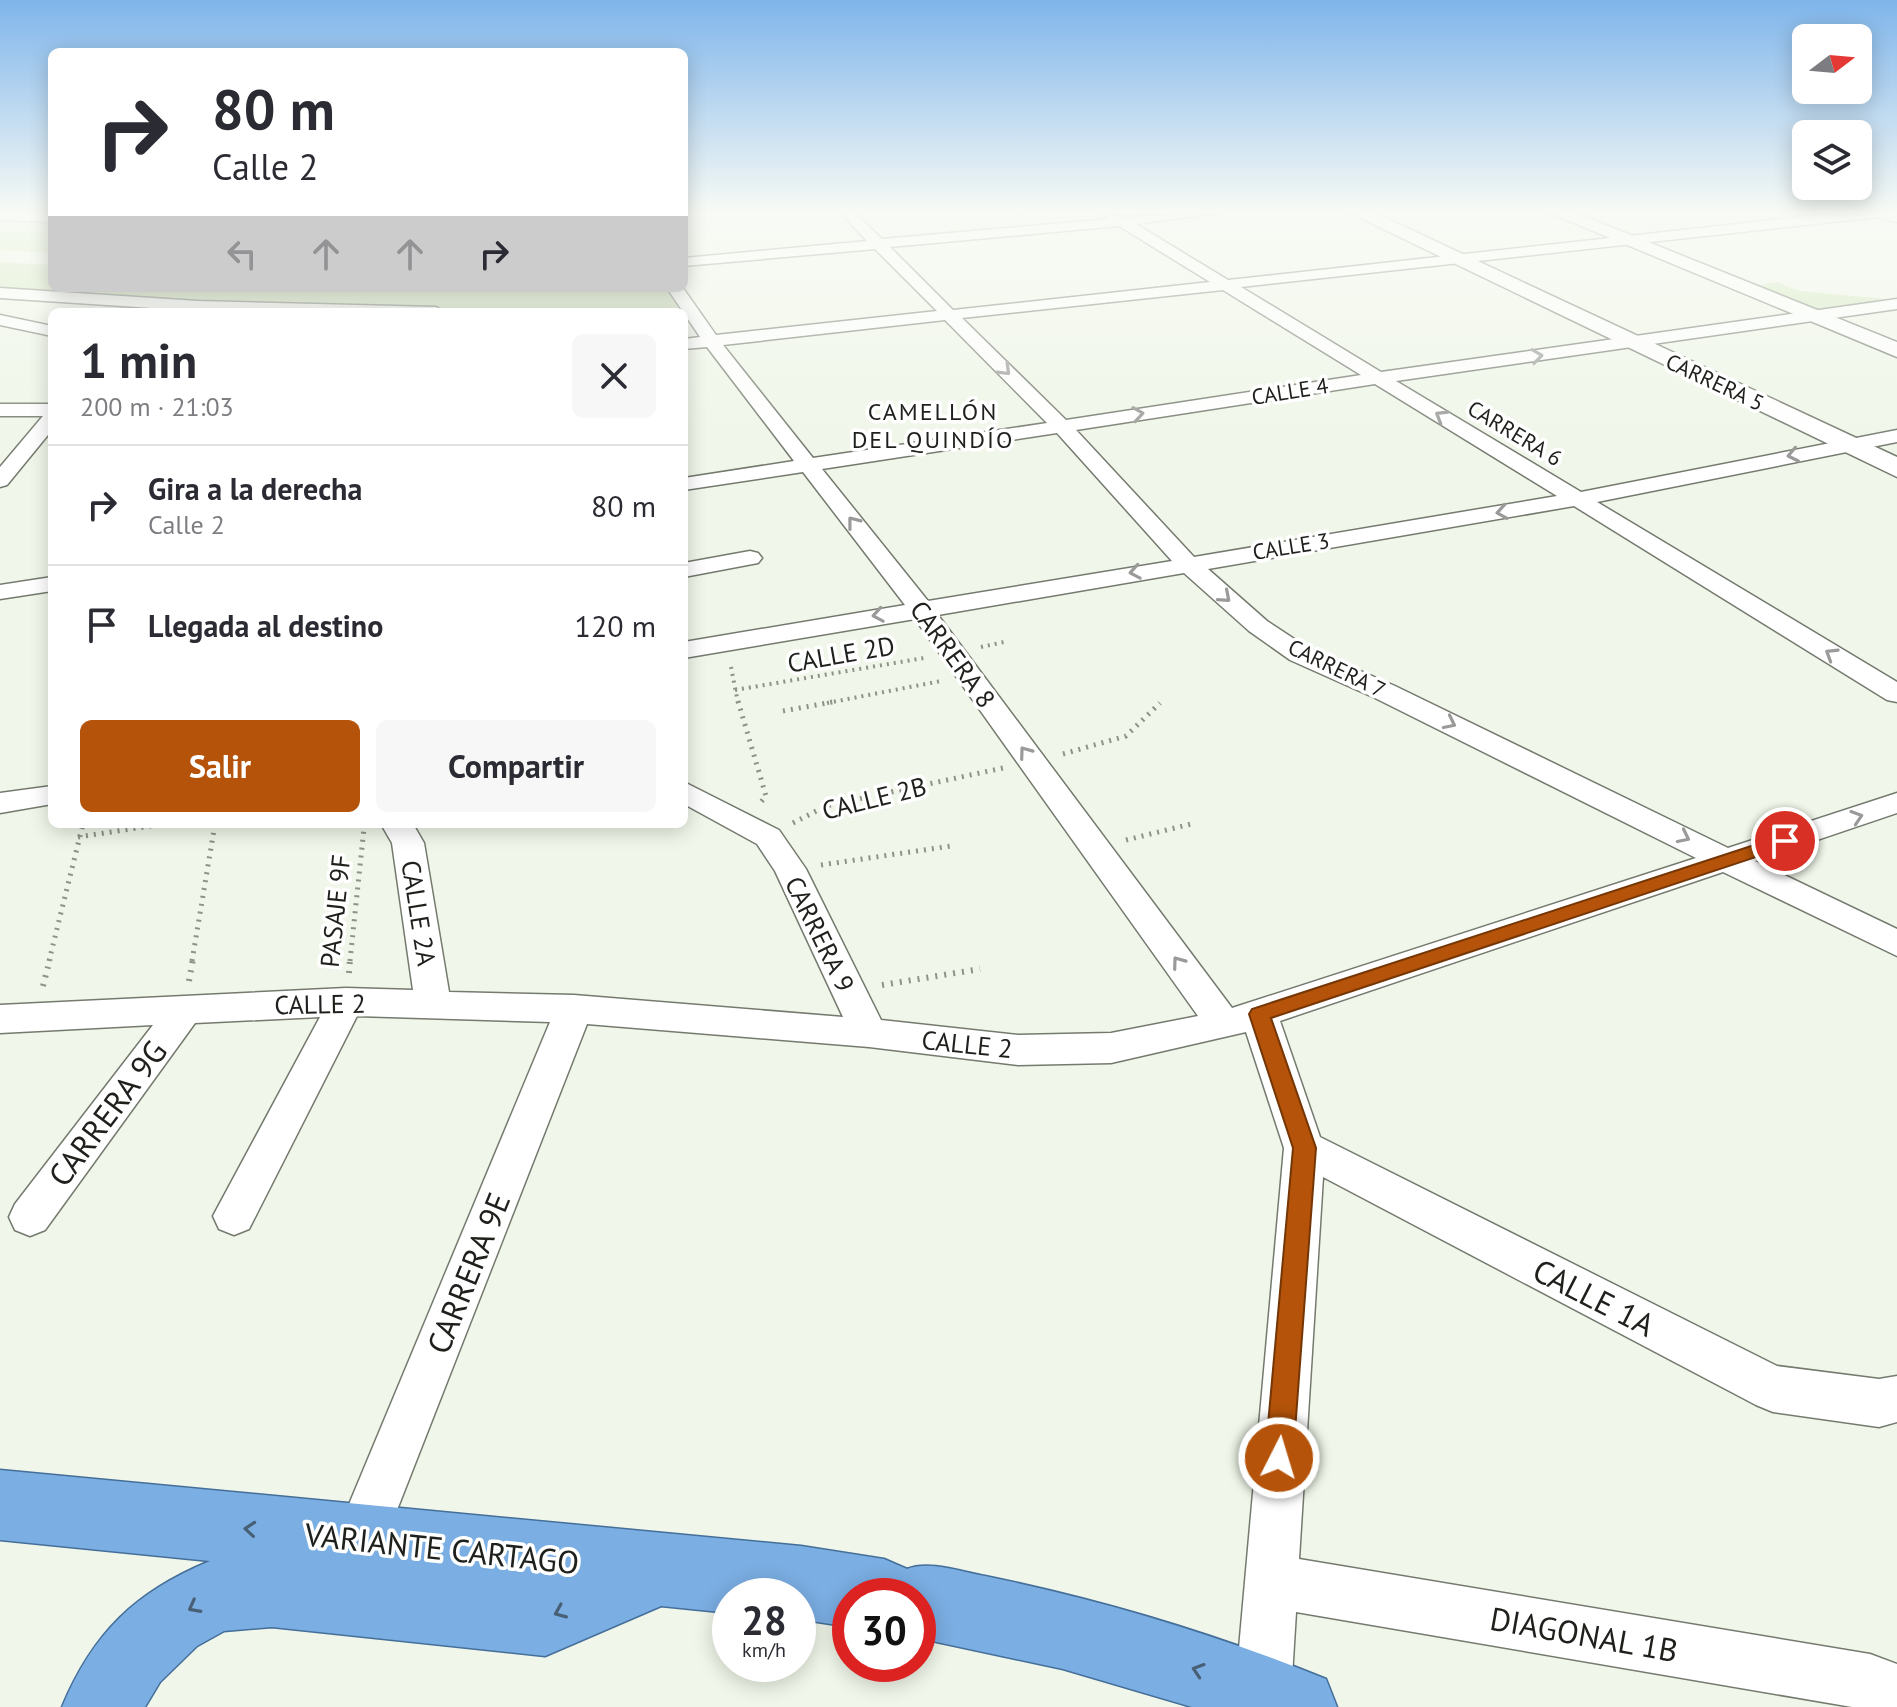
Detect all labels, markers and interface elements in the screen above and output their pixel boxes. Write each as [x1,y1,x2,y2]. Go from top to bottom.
north arrow [1792,24,1872,104]
map controls [1792,24,1872,200]
text: 80 m [212,73,335,145]
icon: right [80,80,184,184]
button: layers [1792,120,1872,200]
text: Calle 2 [212,143,318,190]
icon: left [220,232,264,276]
icon: ahead [304,232,348,276]
icon: ahead [388,232,432,276]
icon: right [472,232,516,276]
text: 1 min [80,329,197,391]
button: close [572,334,656,418]
street label: CARRERA 5 [1661,347,1769,417]
one-way arrow [1530,348,1544,365]
one-way arrow [996,361,1010,375]
street label: CALLE 4 [1250,371,1330,411]
text: 200 m · 21:03 [80,390,234,423]
street label: CARRERA 6 [1463,394,1567,472]
district label: CAMELLÓN DEL QUINDÍO [852,396,1014,455]
one-way arrow [1131,406,1145,423]
one-way arrow [1435,411,1450,426]
one-way arrow [1787,446,1800,463]
text: Gira a la derecha [148,469,362,508]
icon: right [80,483,124,527]
text: 80 m [591,486,656,525]
one-way arrow [1495,502,1509,519]
text: Calle 2 [148,508,225,541]
one-way arrow [848,516,862,531]
street label: CALLE 3 [1251,526,1331,566]
one-way arrow [1128,563,1142,580]
one-way arrow [1215,587,1230,602]
street label: CARRERA 8 [903,594,1003,714]
icon: arrive [80,603,124,647]
text: Llegada al destino [148,606,383,645]
text: 120 m [575,606,656,645]
one-way arrow [872,606,885,623]
street label: CALLE 2D [785,628,897,680]
street label: CARRERA 7 [1284,632,1390,704]
one-way arrow [1825,648,1839,663]
one-way arrow [1442,713,1457,729]
button: Salir [80,720,360,812]
button: Compartir [376,720,656,812]
one-way arrow [1021,747,1035,761]
street label: CALLE 2B [818,769,930,827]
pin [1751,807,1819,875]
one-way arrow [1849,810,1863,826]
icon: arrive [1763,819,1807,863]
one-way arrow [1675,828,1690,843]
street label: PASAJE 9F [313,853,357,969]
street label: CALLE 2A [394,858,444,968]
street label: CARRERA 9 [778,871,862,997]
one-way arrow [1174,957,1188,971]
street label: CALLE 2 [274,987,366,1021]
street label: CALLE 2 [920,1023,1014,1065]
street label: CARRERA 9G [38,1031,176,1195]
street label: CARRERA 9E [417,1186,519,1360]
street label: CALLE 1A [1526,1249,1662,1346]
position arrow [1237,1416,1321,1500]
street label: VARIANTE CARTAGO [302,1513,581,1583]
one-way arrow [243,1521,256,1538]
speed limit sign: 30 [832,1578,936,1682]
text: 28 [741,1594,787,1646]
one-way arrow [189,1597,203,1613]
street label: DIAGONAL 1B [1487,1597,1681,1671]
one-way arrow [554,1602,569,1618]
text: km/h [742,1637,786,1663]
one-way arrow [1192,1664,1206,1680]

